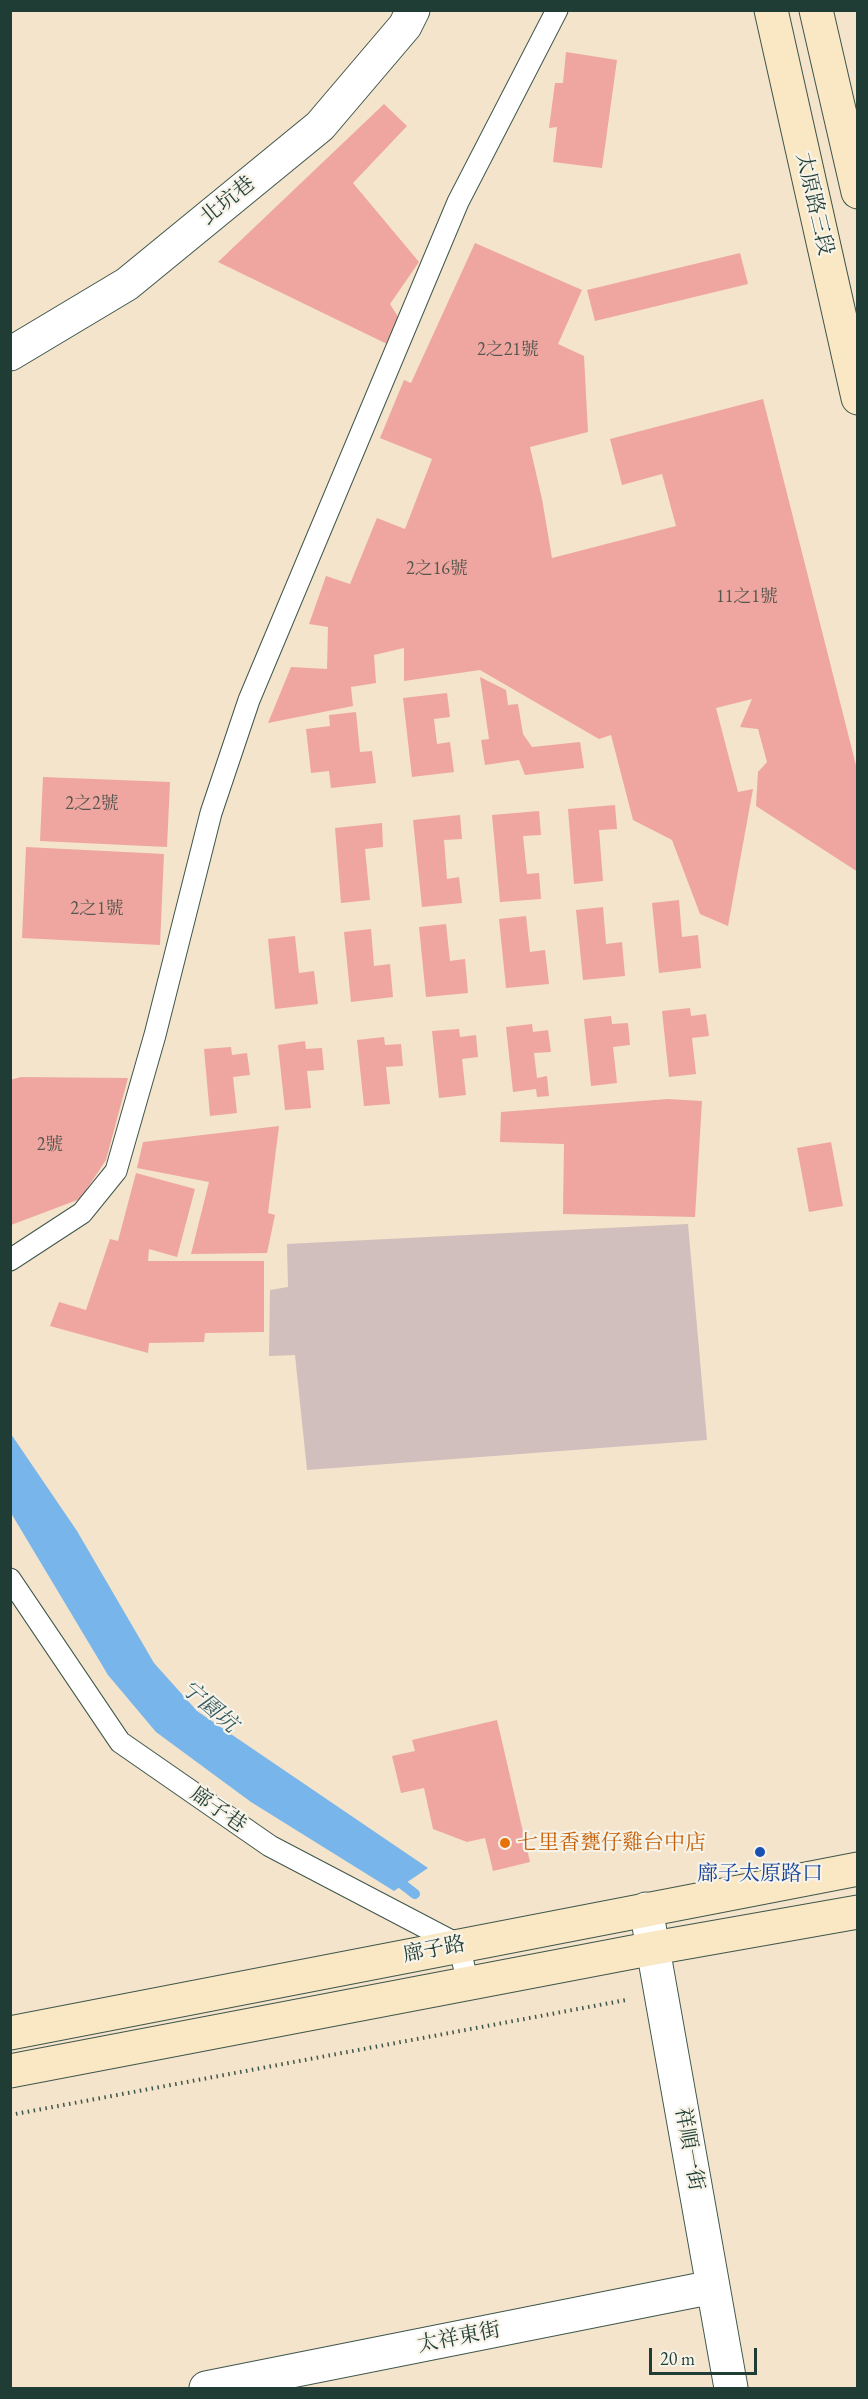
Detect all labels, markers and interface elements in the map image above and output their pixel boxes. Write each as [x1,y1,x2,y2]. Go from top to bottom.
street label: 太原路三段 [790,150,838,258]
street label: 北坑巷 [196,171,260,231]
house number: 2之21號 [477,339,539,361]
house number: 2之16號 [406,558,468,580]
house number: 11之1號 [716,586,778,608]
house number: 2之2號 [65,793,119,815]
house number: 2之1號 [70,898,124,920]
house number: 2號 [37,1134,63,1156]
water label: 宁園坑 [175,1676,243,1738]
street label: 廍子巷 [185,1782,251,1838]
place label: 七里香甕仔雞台中店 [517,1830,706,1856]
marker: 七里香甕仔雞台中店 [498,1836,512,1850]
marker: 廍子太原路口 [753,1845,767,1859]
place label: 廍子太原路口 [697,1861,823,1887]
street label: 廍子路 [401,1932,467,1968]
street label: 祥順一街 [669,2105,709,2193]
street label: 太祥東街 [415,2318,503,2358]
scale bar [652,2336,760,2374]
text: 20 m [660,2347,695,2370]

